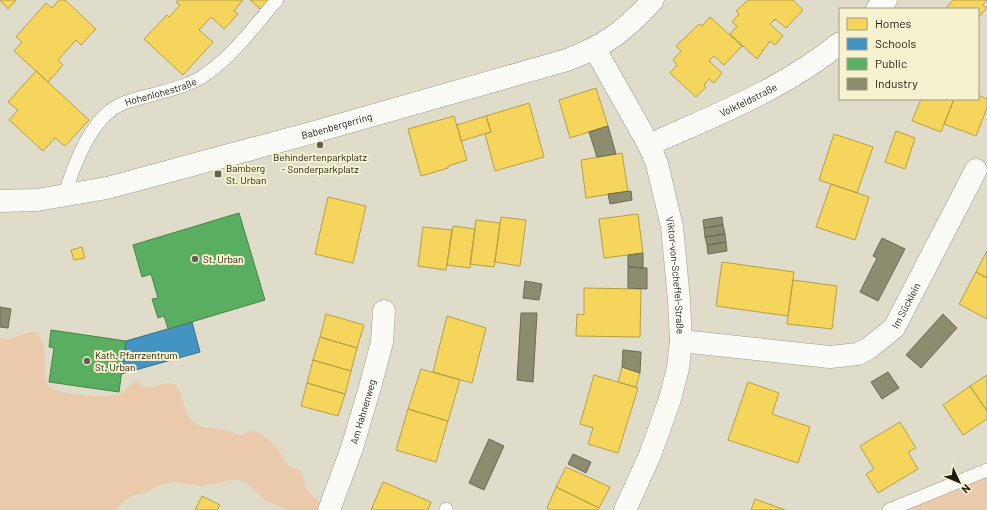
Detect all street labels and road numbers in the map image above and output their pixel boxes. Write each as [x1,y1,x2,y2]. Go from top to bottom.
street label: Hohenlohestraße [123,75,198,108]
street label: Volkfeldstraße [718,80,779,119]
street label: Babenbergerring [300,110,373,141]
street label: Viktor-von-Scheffel-Straße [664,215,687,334]
street label: Im Sücklein [889,280,923,330]
street label: Am Hahnenweg [347,378,378,446]

